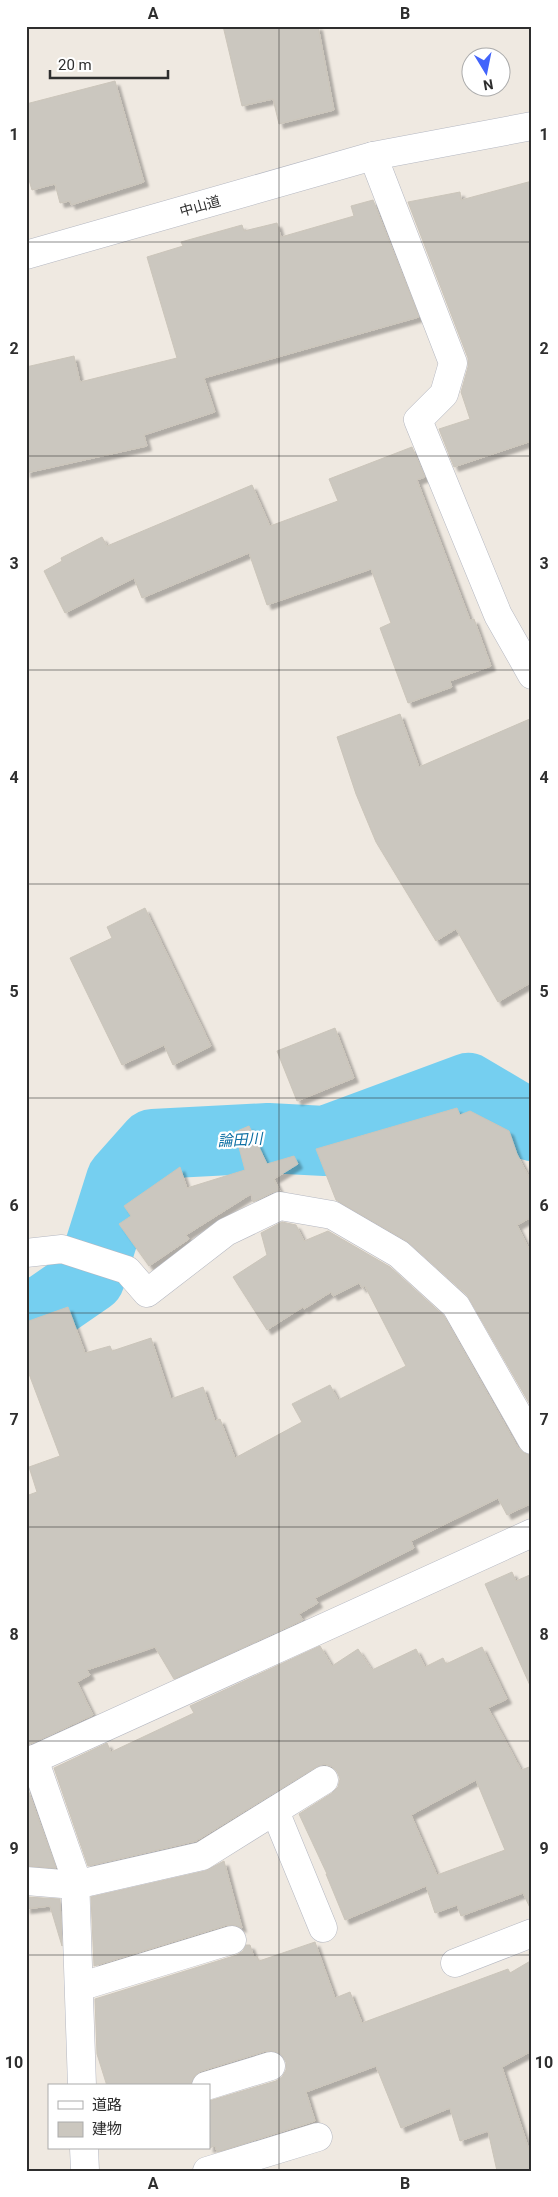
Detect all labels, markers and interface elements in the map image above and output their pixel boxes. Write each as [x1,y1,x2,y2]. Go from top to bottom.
text: A [148,4,159,23]
text: B [400,4,410,23]
scale bar [50,48,168,80]
north arrow [460,48,510,98]
text: 20 m [58,56,92,74]
text: N [482,76,495,94]
text: 1 [9,125,19,144]
text: 1 [539,125,549,144]
street label: 中山道 [178,193,222,219]
text: 2 [9,339,19,358]
text: 2 [539,339,549,358]
text: 3 [9,554,19,573]
text: 3 [539,554,549,573]
text: 4 [9,768,19,787]
text: 4 [539,768,549,787]
text: 5 [9,982,19,1001]
text: 5 [539,982,549,1001]
water label: 論田川 [217,1130,265,1150]
text: 6 [9,1196,19,1215]
text: 6 [539,1196,549,1215]
text: 7 [9,1410,19,1429]
text: 7 [539,1410,549,1429]
text: 8 [9,1625,19,1644]
text: 8 [539,1625,549,1644]
text: 9 [9,1839,19,1858]
text: 9 [539,1839,549,1858]
text: 10 [5,2053,23,2072]
text: 10 [535,2053,553,2072]
legend [48,2084,210,2150]
text: 道路 [92,2096,122,2114]
text: 建物 [92,2120,122,2138]
text: A [148,2174,159,2193]
text: B [400,2174,410,2193]

